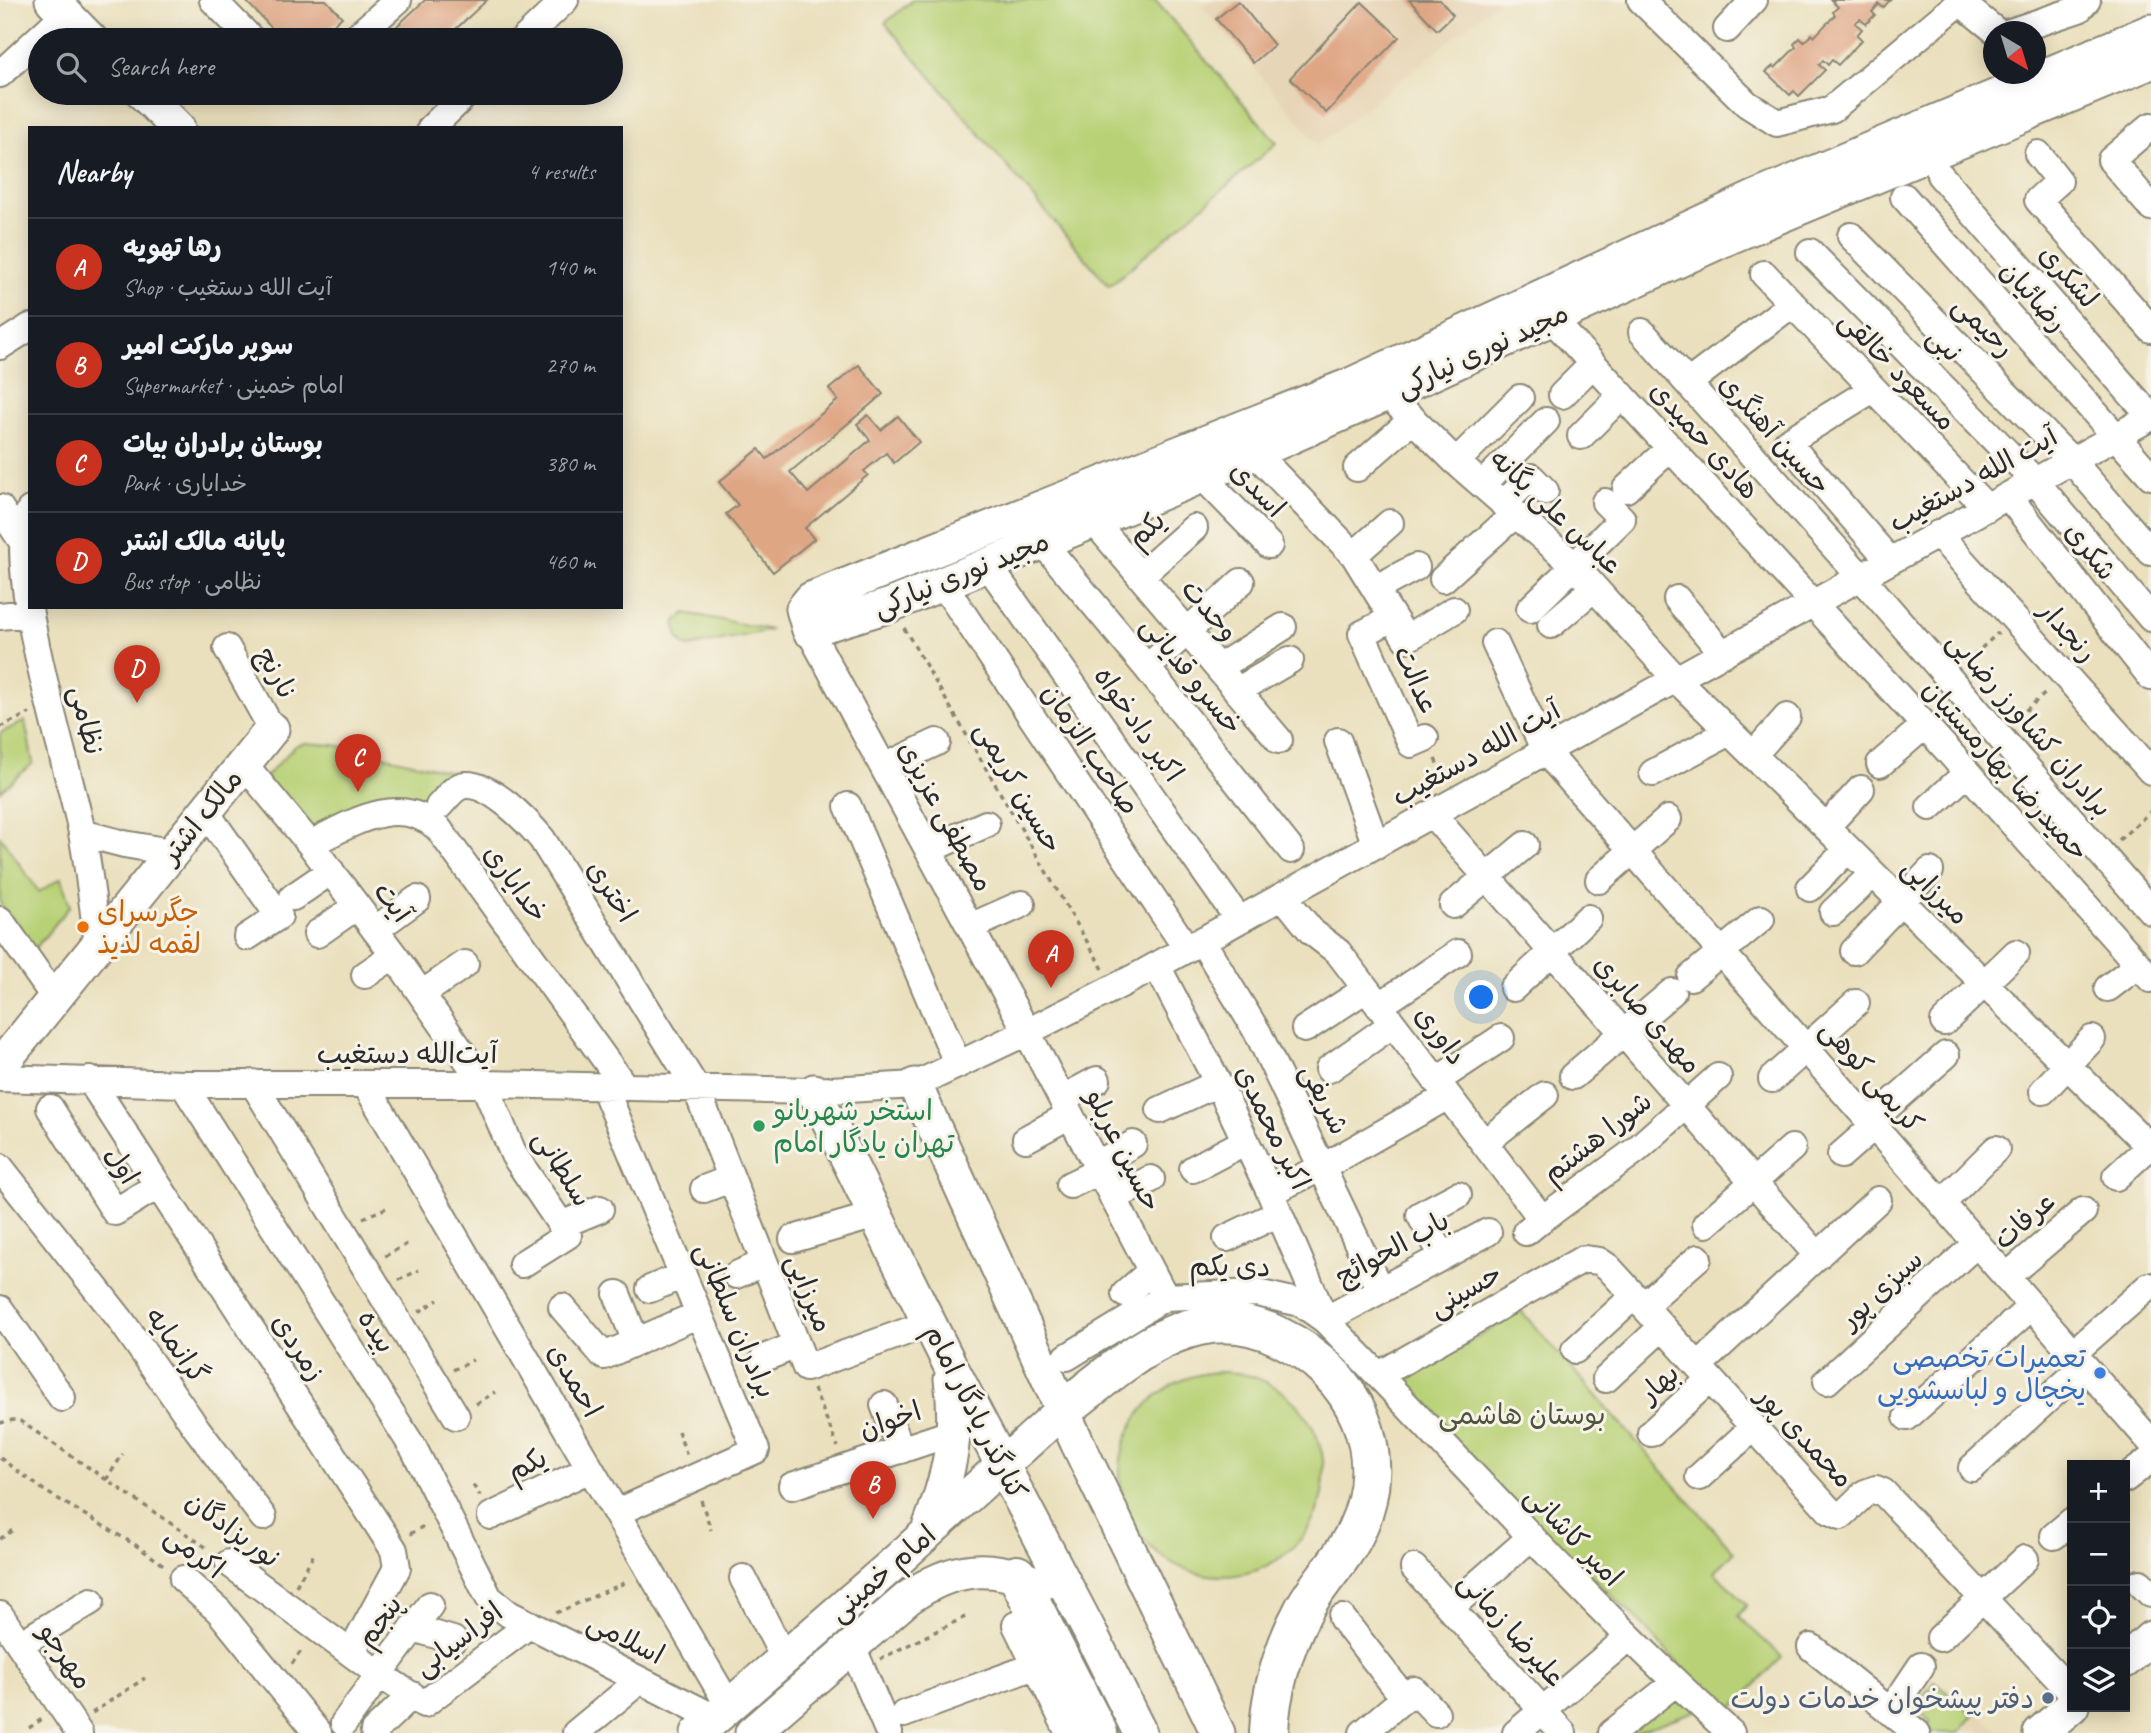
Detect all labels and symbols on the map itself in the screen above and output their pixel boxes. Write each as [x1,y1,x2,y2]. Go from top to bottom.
north arrow [1983,21,2046,84]
street label: لشکری [2032,237,2106,315]
street label: رضائیان [1993,253,2075,339]
street label: رحیمی [1946,288,2022,364]
street label: مجید نوری نیارکی [1390,295,1574,405]
street label: مسعود خالقی [1831,302,1964,438]
street label: نبی [1920,319,1970,369]
street label: حسین آهنگری [1711,366,1839,502]
street label: هادی حمیدی [1643,373,1767,507]
street label: آیت الله دستغیب [1883,418,2064,540]
street label: عباس علی یگانه [1482,440,1630,582]
street label: اسدی [1223,453,1293,525]
street label: یکم [1120,503,1175,558]
street label: شکری [2057,515,2125,587]
street label: مجید نوری نیارکی [868,523,1054,625]
street label: وحدت [1174,572,1246,648]
street label: رنجدار [2030,592,2105,669]
street label: خسرو قدیانی [1133,609,1251,741]
street label: برادران کشاورز رضایی [1940,624,2120,824]
street label: نارنج [248,640,306,706]
street label: عدالت [1386,640,1448,720]
pin: D [114,645,160,703]
street label: اکبر دادخواه [1086,659,1192,789]
street label: حمیدرضا بهارمستیان [1915,672,2097,868]
street label: صاحب الزمان [1034,677,1148,821]
street label: نظامی [62,682,112,758]
street label: آیت الله دستغیب [1386,692,1567,814]
street label: حسین کریمی [967,715,1071,859]
pin: C [335,734,381,792]
street label: مصطفی عزیزی [890,734,1002,898]
street label: مالک اشتر [151,761,250,872]
street label: خدایاری [476,837,556,929]
street label: میرزایی [1895,850,1977,932]
street label: اختری [579,853,645,929]
street label: آیت [366,875,420,930]
place label: جگرسرای لقمه لذیذ [97,894,201,961]
marker: جگرسرای لقمه لذیذ [75,919,91,935]
pin: A [1028,930,1074,988]
street label: مهدی صابری [1587,947,1709,1081]
your location [1464,980,1498,1014]
street label: داوری [1407,998,1475,1072]
street label: کریمی کوهی [1813,1012,1931,1140]
street label: آیت‌الله دستغیب [317,1036,498,1071]
street label: شریفی [1293,1058,1357,1140]
street label: اکبر محمدی [1228,1059,1318,1195]
street label: حسین عربلو [1077,1081,1170,1217]
street label: شورا هشتم [1535,1083,1661,1194]
place label: استخر شهربانو تهران یادگار امام [772,1093,955,1164]
marker: استخر شهربانو تهران یادگار امام [751,1118,767,1134]
street label: سلطانی [526,1123,600,1213]
street label: اول [97,1139,147,1191]
street label: عرفات [1986,1184,2062,1256]
street label: باب الحوائج [1329,1202,1456,1295]
street label: برادران سلطانی [688,1237,784,1403]
street label: سبزی پور [1831,1242,1931,1338]
street label: دی یکم [1189,1248,1271,1288]
street label: میرزایی [779,1249,841,1337]
street label: حسینی [1422,1255,1508,1325]
street label: گرانمایه [138,1299,216,1391]
street label: بیده [350,1303,404,1359]
street label: زمردی [264,1307,334,1387]
street label: کنارگذر یادگار امام [913,1319,1035,1507]
street label: احمدی [540,1337,610,1423]
place label: تعمیرات تخصصی یخچال و لباسشویی [1877,1340,2087,1407]
street label: بهار [1630,1356,1687,1412]
marker: تعمیرات تخصصی یخچال و لباسشویی [2092,1365,2108,1381]
street label: محمدی پور [1747,1377,1861,1496]
street label: اخوان [854,1393,926,1447]
park label: بوستان هاشمی [1438,1397,1606,1432]
street label: یکم [502,1440,554,1492]
pin: B [850,1461,896,1519]
street label: امیر کاشانی [1517,1478,1631,1594]
street label: نوریزادگان [179,1483,287,1575]
street label: امام خمینی [821,1517,946,1632]
street label: اکرمی [158,1518,232,1586]
street label: علیرضا زمانی [1451,1564,1573,1694]
street label: پنجم [348,1588,413,1656]
street label: افراسیابی [406,1594,510,1684]
street label: اسلامی [582,1604,670,1672]
street label: مهرجو [30,1614,101,1696]
place label: دفتر پیشخوان خدمات دولت [1731,1681,2034,1717]
marker: دفتر پیشخوان خدمات دولت [2040,1690,2056,1706]

